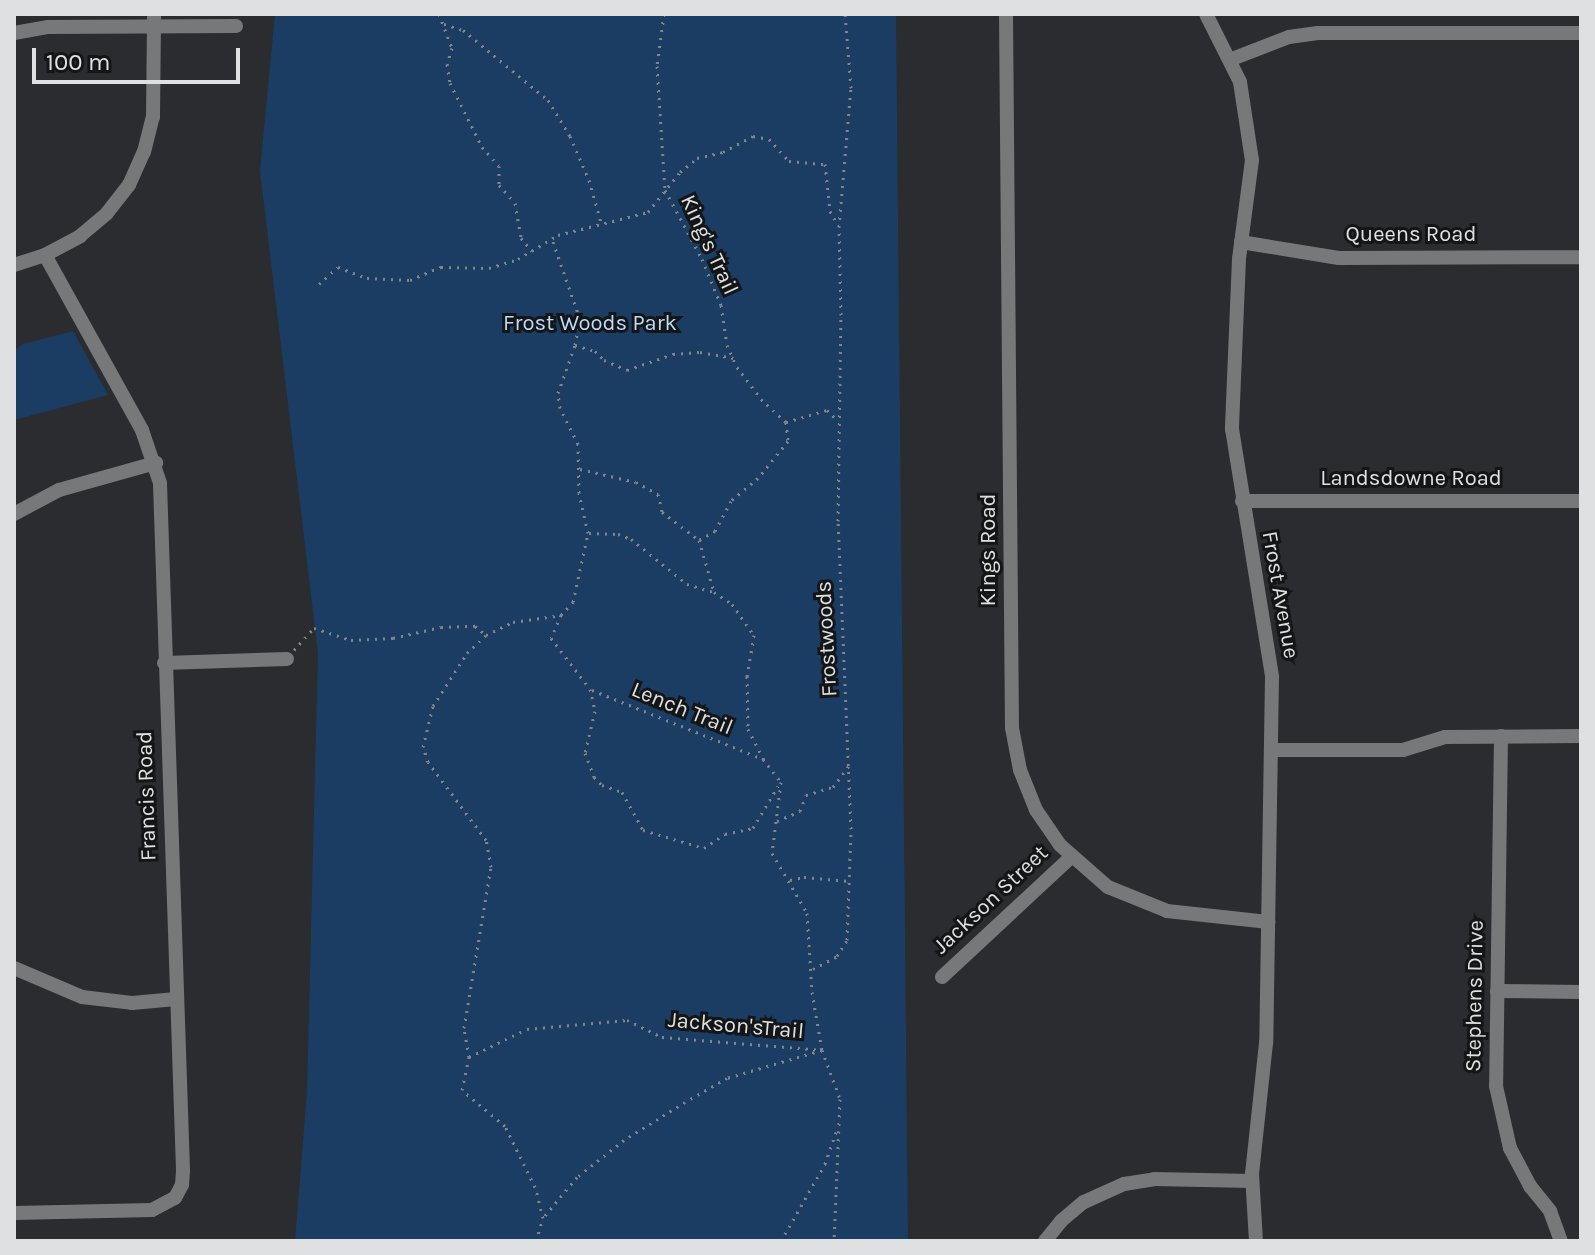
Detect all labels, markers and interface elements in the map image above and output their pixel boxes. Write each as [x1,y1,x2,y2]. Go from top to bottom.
scale bar [36,32,244,82]
text: 100 m [46,48,111,76]
street label: King's Trail [674,191,744,299]
street label: Queens Road [1346,222,1476,248]
park label: Frost Woods Park [503,311,677,337]
street label: Landsdowne Road [1320,466,1502,492]
street label: Kings Road [976,493,1002,607]
street label: Frost Avenue [1256,529,1304,661]
street label: Frostwoods [811,580,843,698]
street label: Lench Trail [627,677,737,741]
street label: Francis Road [132,730,162,862]
street label: Jackson Street [928,840,1054,960]
street label: Stephens Drive [1460,920,1490,1072]
street label: Jackson'sTrail [667,1007,805,1045]

